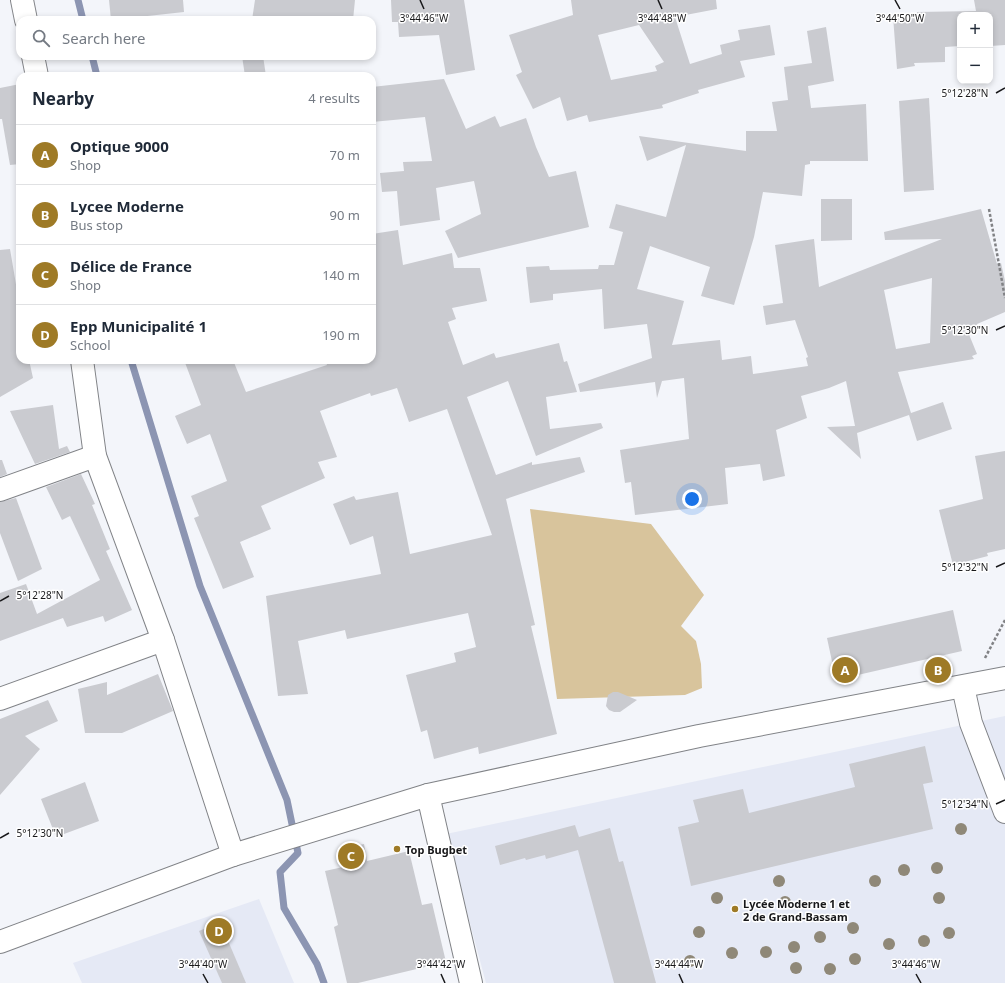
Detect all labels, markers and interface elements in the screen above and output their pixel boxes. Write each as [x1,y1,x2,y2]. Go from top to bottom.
text: 3°44'46"W [400,11,449,25]
text: 3°44'48"W [638,11,687,25]
text: 3°44'50"W [876,11,925,25]
map controls [957,12,993,84]
button: + [957,12,993,48]
search box [16,16,376,60]
icon: search [30,27,52,49]
text: Search here [62,28,145,48]
button: − [957,48,993,84]
text: 5°12'28"N [942,86,988,100]
text: Nearby [32,87,94,110]
text: 4 results [308,89,360,107]
text: Optique 9000 [70,136,169,156]
text: A [41,146,50,164]
text: 70 m [330,146,360,164]
text: Shop [70,156,101,174]
text: Lycee Moderne [70,196,184,216]
text: B [41,206,49,224]
text: 90 m [330,206,360,224]
text: Bus stop [70,216,123,234]
text: Délice de France [70,256,192,276]
text: C [41,266,49,284]
text: 140 m [322,266,360,284]
text: Shop [70,276,101,294]
text: Epp Municipalité 1 [70,316,207,336]
text: 5°12'30"N [942,323,988,337]
text: D [40,326,50,344]
text: 190 m [322,326,360,344]
text: School [70,336,111,354]
your location [682,489,702,509]
text: 5°12'32"N [942,560,988,574]
text: 5°12'28"N [17,588,63,602]
pin: A [832,655,858,685]
pin: B [925,655,951,685]
text: 5°12'34"N [942,797,988,811]
text: 5°12'30"N [17,826,63,840]
pin: C [338,841,364,871]
place label: Top Bugbet [405,842,467,857]
marker: Top Bugbet [392,844,402,854]
place label: Lycée Moderne 1 et 2 de Grand-Bassam [743,896,850,924]
marker: Lycée Moderne 1 et 2 de Grand-Bassam [730,904,740,914]
pin: D [206,916,232,946]
text: 3°44'40"W [179,957,228,971]
text: 3°44'42"W [417,957,466,971]
text: 3°44'44"W [655,957,704,971]
text: 3°44'46"W [892,957,941,971]

